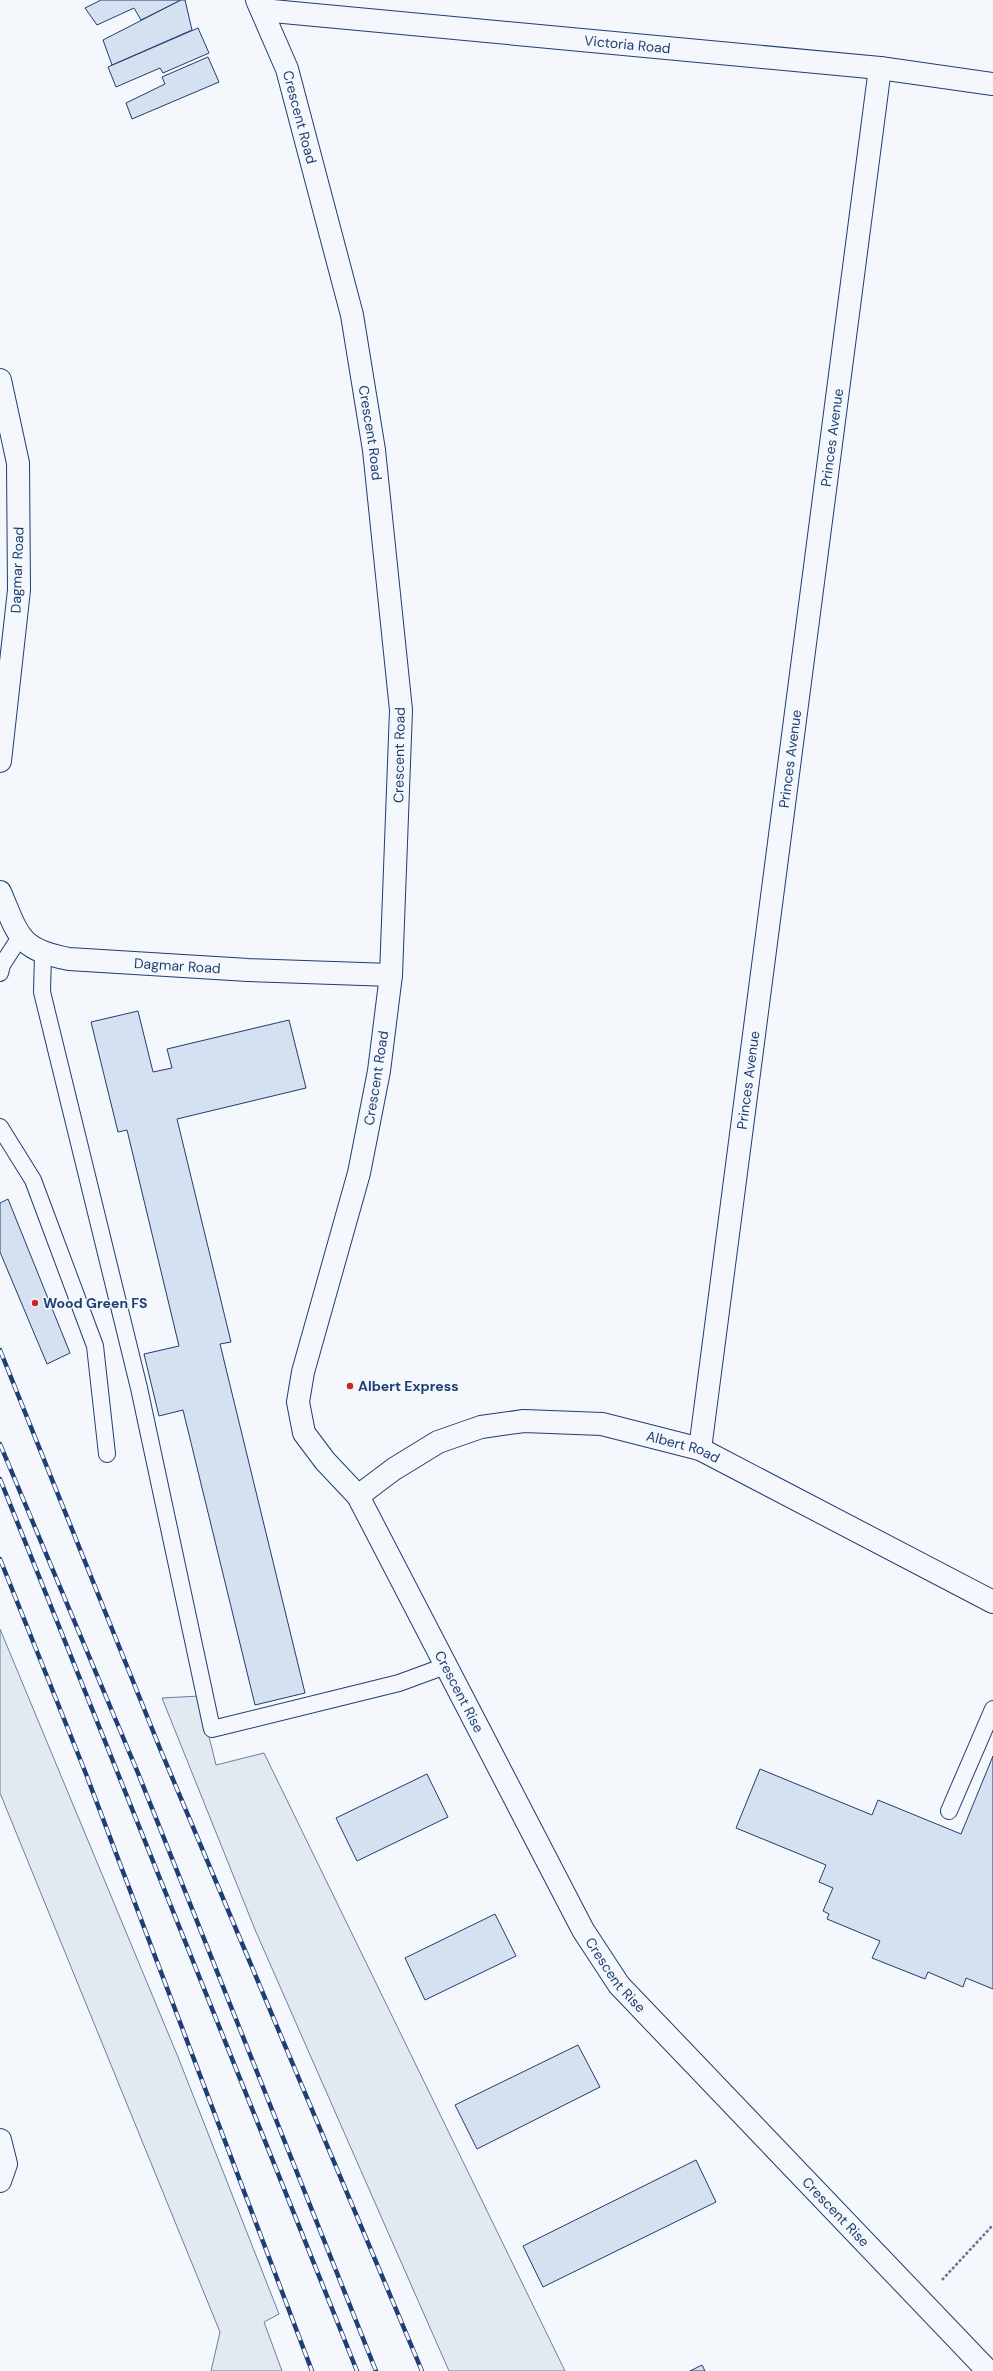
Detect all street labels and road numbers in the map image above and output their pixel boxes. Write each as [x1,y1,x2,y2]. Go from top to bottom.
street label: Victoria Road [583,31,671,57]
street label: Crescent Road [279,68,321,166]
street label: Crescent Road [355,384,386,481]
street label: Princes Avenue [817,387,847,488]
street label: Dagmar Road [6,526,28,614]
street label: Crescent Road [389,707,409,803]
street label: Princes Avenue [775,709,805,809]
street label: Dagmar Road [133,954,221,977]
street label: Crescent Road [360,1029,392,1127]
street label: Princes Avenue [733,1030,763,1130]
street label: Albert Road [645,1427,723,1467]
street label: Crescent Rise [431,1648,488,1736]
street label: Crescent Rise [581,1934,650,2016]
street label: Crescent Rise [798,2173,873,2251]

